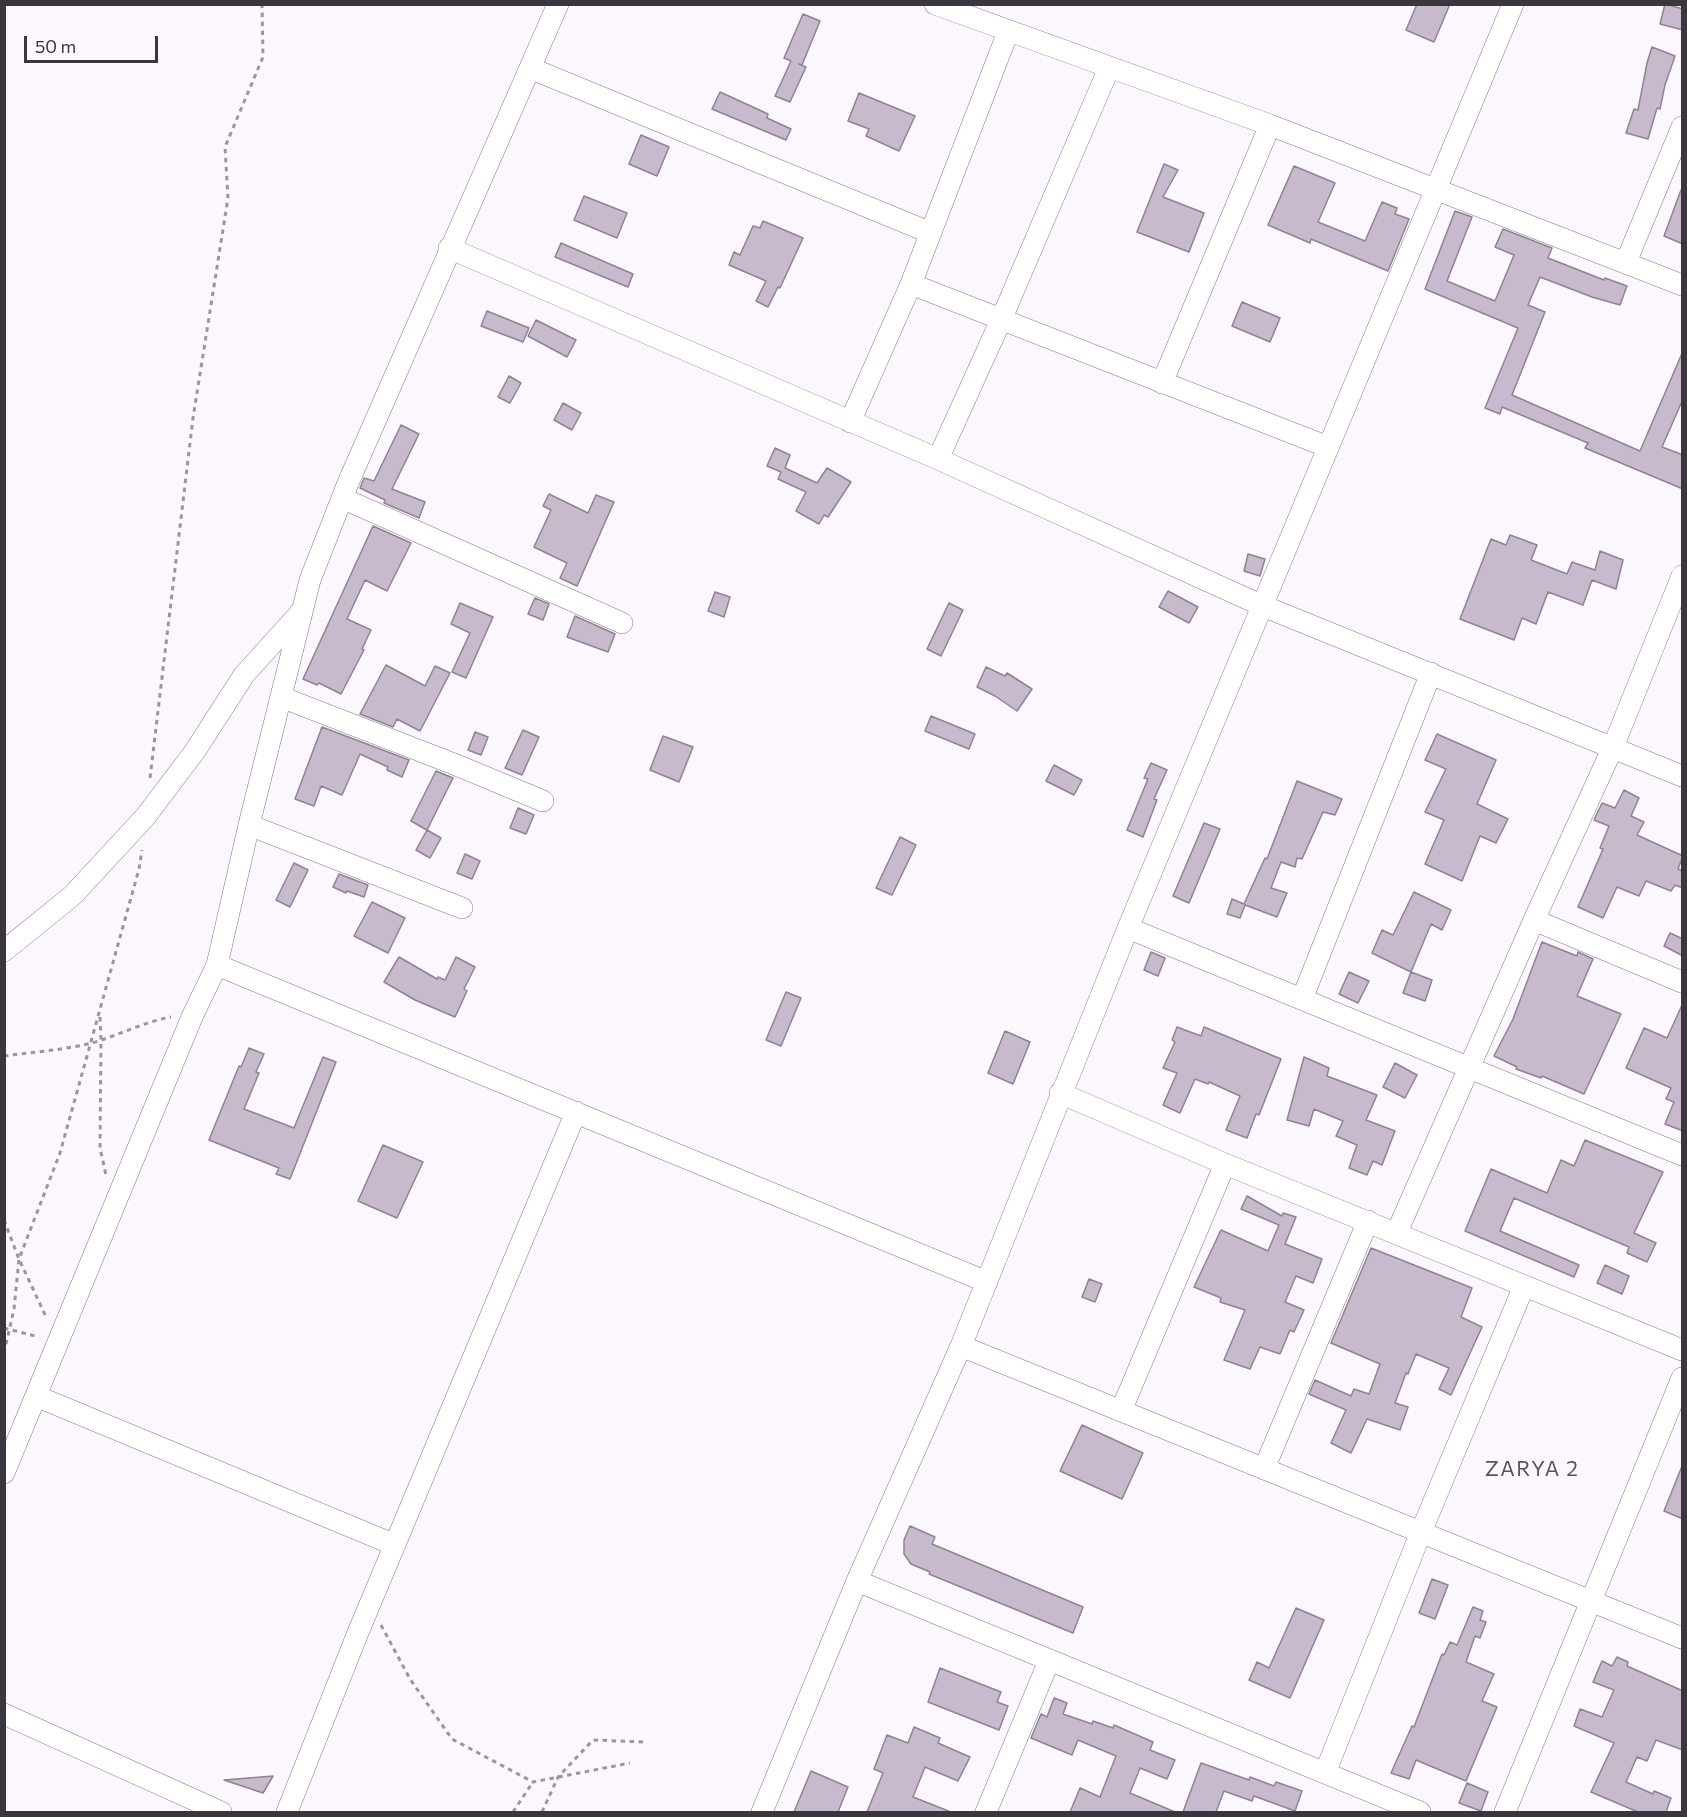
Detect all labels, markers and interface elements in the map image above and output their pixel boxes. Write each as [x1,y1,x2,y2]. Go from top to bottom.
scale bar [27,24,160,62]
text: 50 m [35,35,76,57]
district label: ZARYA 2 [1485,1456,1579,1482]

